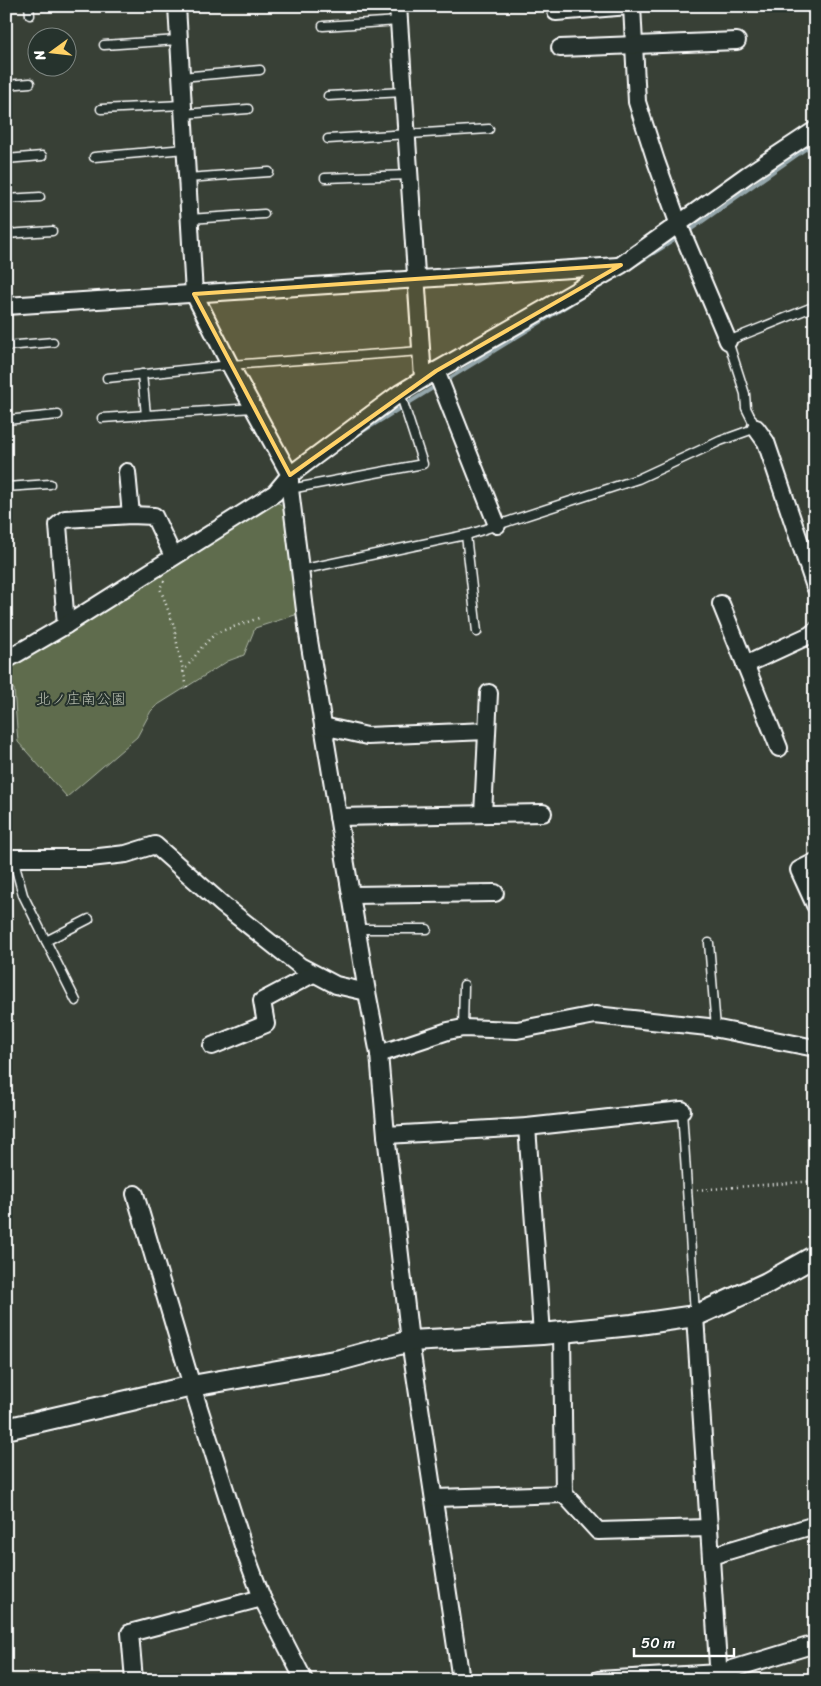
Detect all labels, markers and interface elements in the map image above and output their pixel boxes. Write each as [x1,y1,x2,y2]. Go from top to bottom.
north arrow [28,28,78,78]
text: N [27,47,54,64]
park label: 北ノ庄南公園 [36,686,126,712]
scale bar [634,1626,734,1658]
text: 50 m [641,1630,676,1656]

